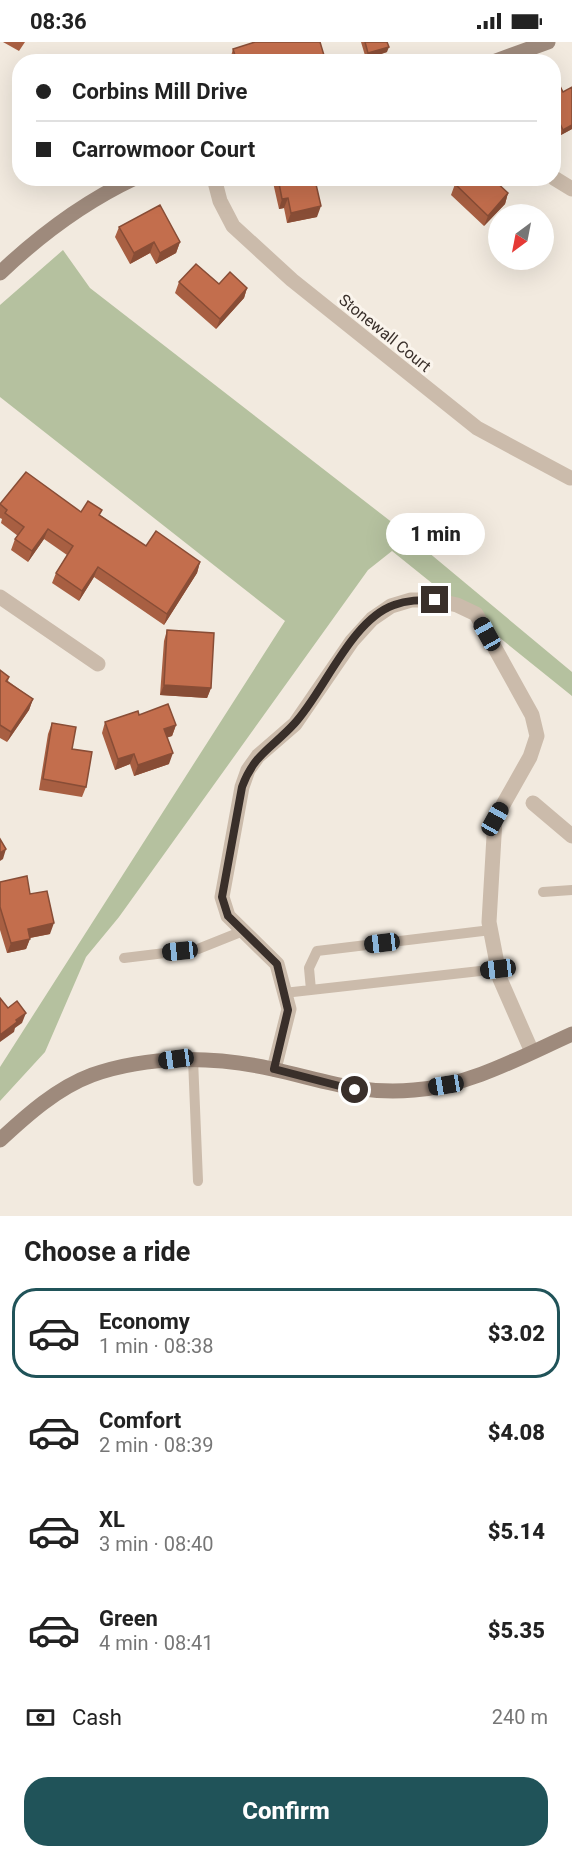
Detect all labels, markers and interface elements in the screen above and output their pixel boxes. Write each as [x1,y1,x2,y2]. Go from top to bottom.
text: 08:36 [30,9,87,34]
text: Corbins Mill Drive [72,79,247,104]
text: Carrowmoor Court [72,137,255,162]
north arrow [488,204,554,270]
map controls [488,204,554,270]
street label: Stonewall Court [335,290,435,376]
callout: 1 min [386,513,484,555]
text: 1 min [410,522,461,546]
route end [421,586,448,613]
car [470,614,504,654]
car [478,799,512,839]
car [363,932,401,954]
car [161,940,199,962]
car [479,958,517,980]
car [157,1048,195,1070]
car [427,1073,465,1097]
route start [341,1076,368,1103]
text: Choose a ride [24,1236,190,1268]
icon: car [27,1306,81,1360]
text: Economy [99,1309,190,1334]
text: $3.02 [488,1321,545,1346]
text: 1 min · 08:38 [99,1334,214,1358]
icon: car [27,1405,81,1459]
text: Comfort [99,1408,181,1433]
text: $4.08 [488,1420,545,1445]
text: 2 min · 08:39 [99,1433,214,1457]
icon: car [27,1504,81,1558]
text: XL [99,1507,125,1532]
text: $5.14 [488,1519,545,1544]
text: 3 min · 08:40 [99,1532,214,1556]
icon: car [27,1603,81,1657]
text: Green [99,1606,158,1631]
text: $5.35 [488,1618,545,1643]
text: 4 min · 08:41 [99,1631,214,1655]
icon: cash [24,1701,57,1734]
text: Cash [72,1705,122,1730]
text: 240 m [492,1705,548,1729]
button: Confirm [24,1777,548,1846]

